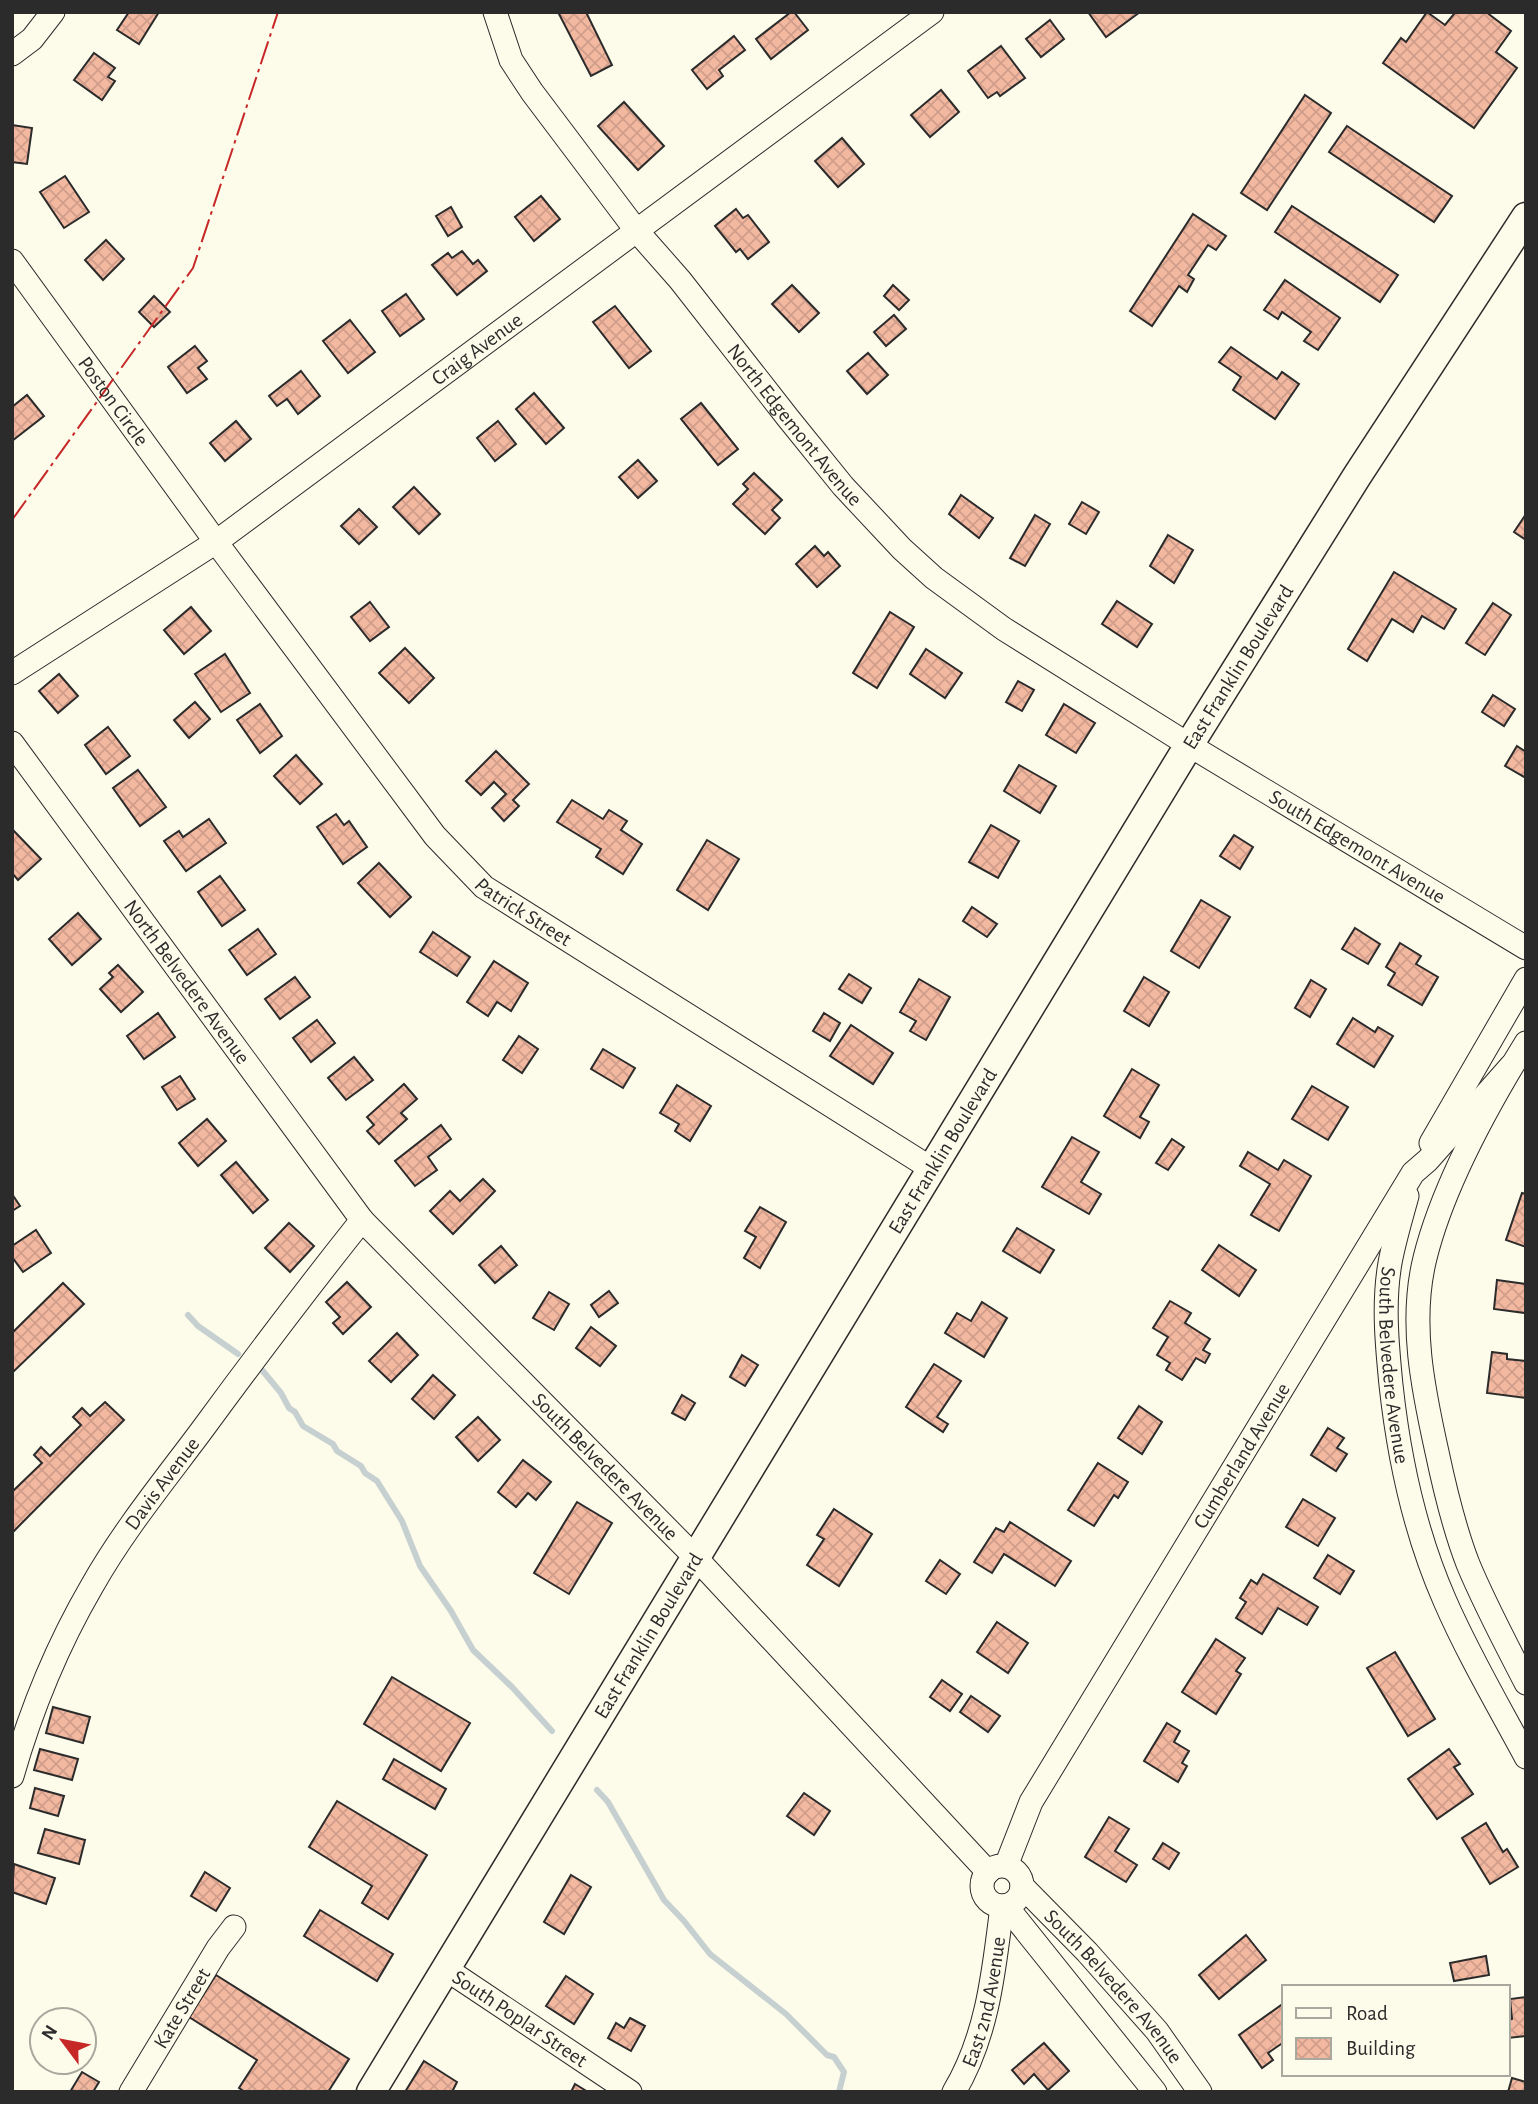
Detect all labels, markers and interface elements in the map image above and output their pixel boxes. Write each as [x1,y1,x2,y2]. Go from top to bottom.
street label: Craig Avenue [428,309,526,389]
street label: North Edgemont Avenue [723,340,866,510]
street label: Poston Circle [74,352,153,450]
street label: East Franklin Boulevard [1179,581,1297,753]
street label: South Edgemont Avenue [1266,786,1449,907]
street label: Patrick Street [471,874,575,950]
street label: North Belvedere Avenue [120,896,254,1068]
street label: East Franklin Boulevard [884,1064,1001,1237]
street label: South Belvedere Avenue [1376,1266,1413,1465]
street label: Cumberland Avenue [1189,1379,1294,1532]
street label: South Belvedere Avenue [529,1389,682,1544]
street label: Davis Avenue [121,1433,203,1533]
street label: East Franklin Boulevard [590,1549,706,1722]
street label: South Belvedere Avenue [1041,1905,1187,2067]
street label: East 2nd Avenue [958,1935,1009,2070]
street label: Kate Street [149,1964,214,2052]
street label: South Poplar Street [449,1966,591,2071]
legend [1282,1985,1510,2076]
text: Road [1346,2003,1388,2024]
north arrow [28,2006,98,2076]
text: N [38,2022,61,2043]
text: Building [1346,2038,1416,2059]

